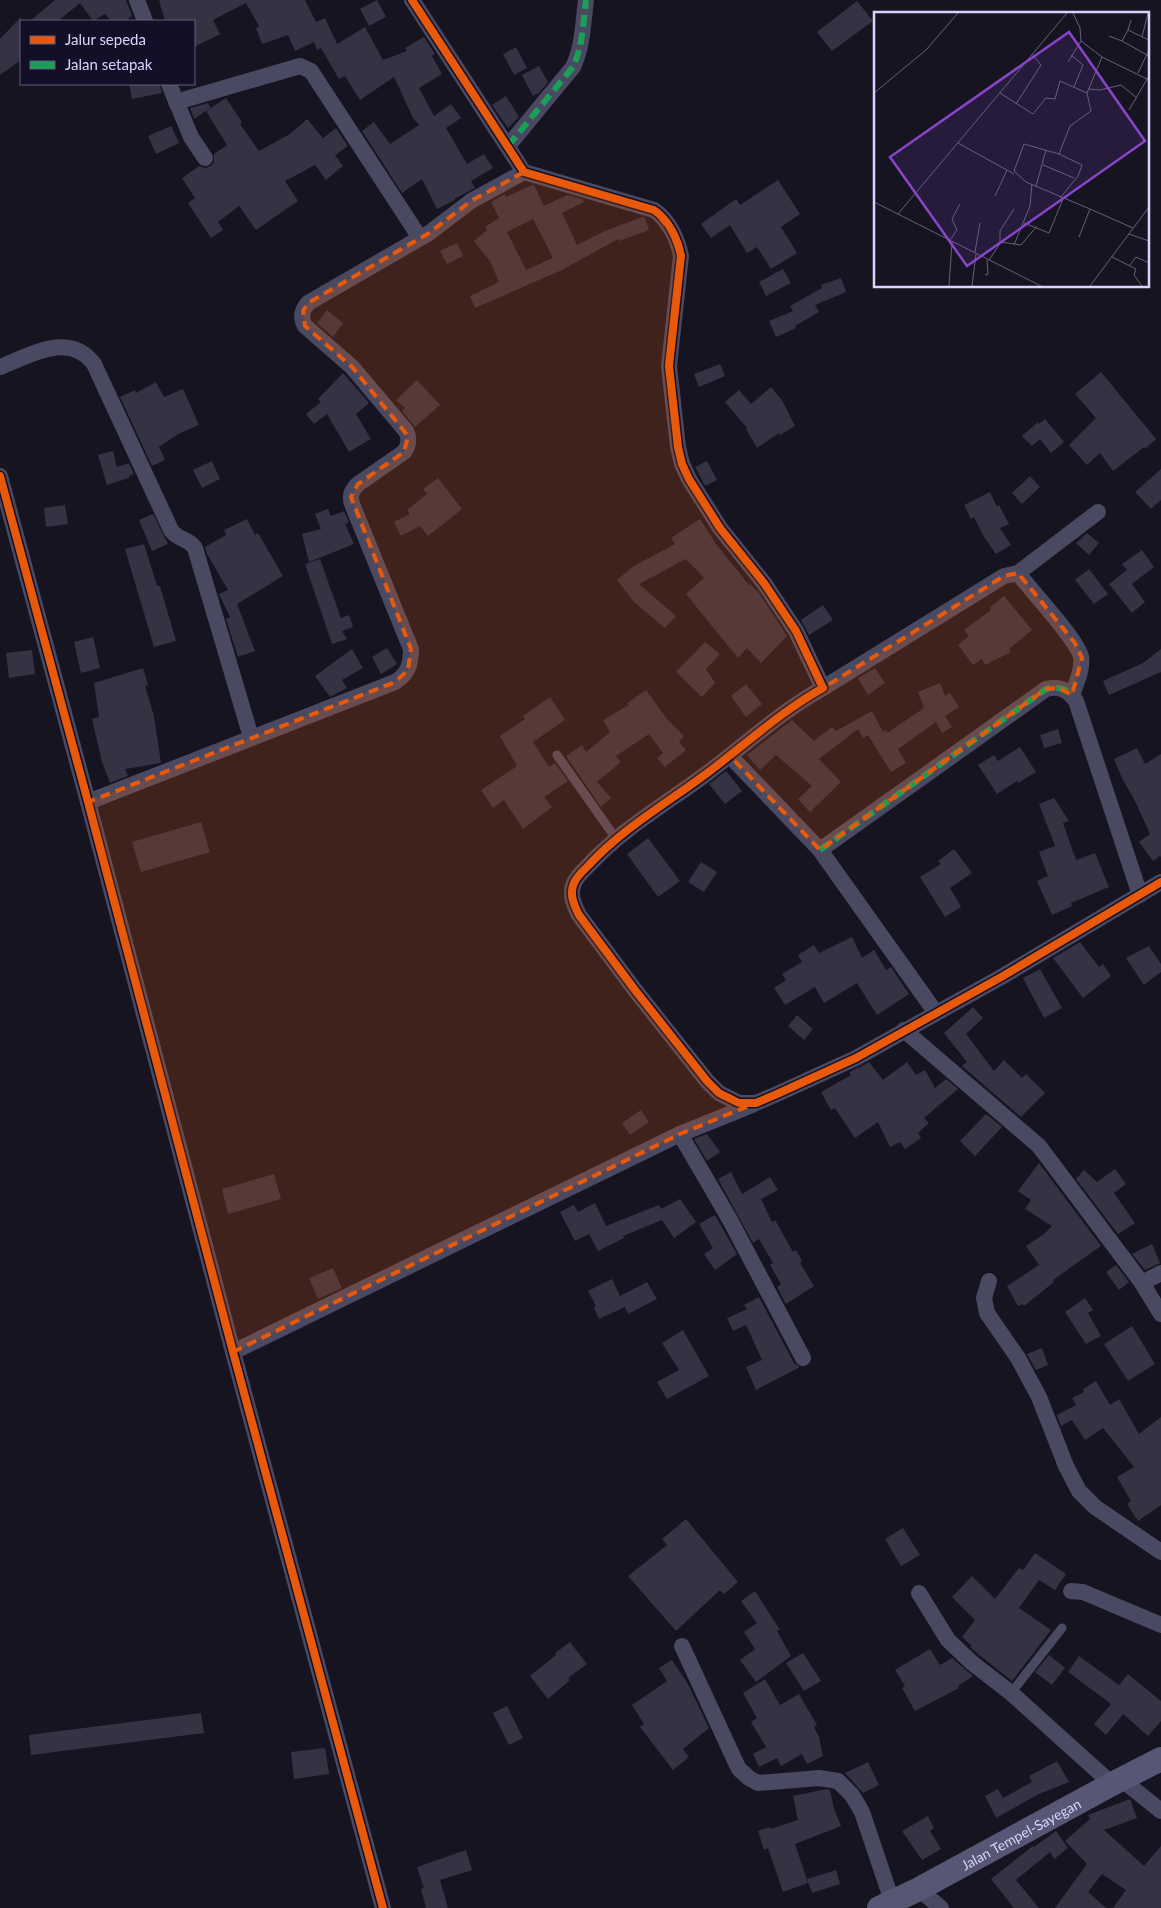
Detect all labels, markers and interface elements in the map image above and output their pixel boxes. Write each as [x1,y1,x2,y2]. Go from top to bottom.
inset map [874,12,1148,288]
legend [20,20,195,85]
text: Jalur sepeda [65,30,146,48]
text: Jalan setapak [65,55,153,73]
street label: Jalan Tempel-Sayegan [958,1794,1084,1873]

